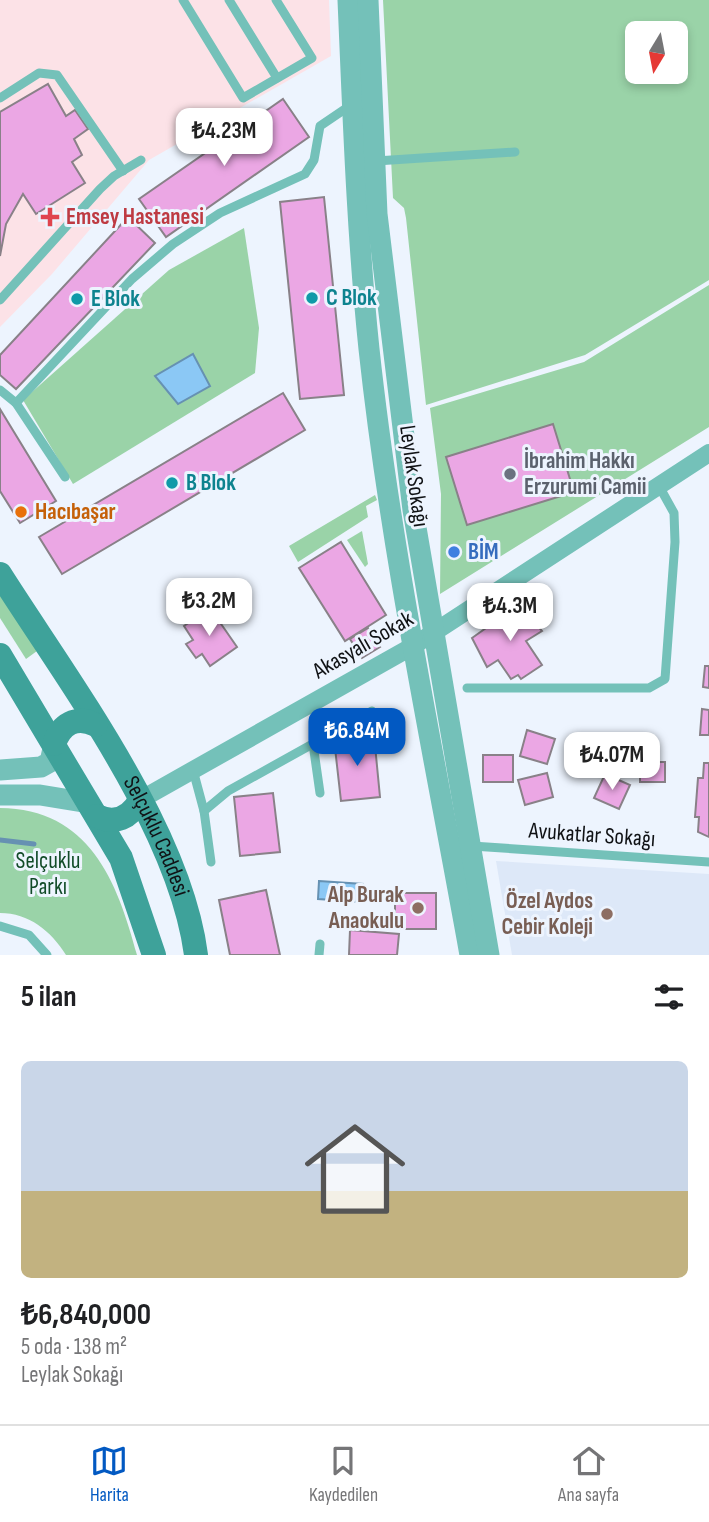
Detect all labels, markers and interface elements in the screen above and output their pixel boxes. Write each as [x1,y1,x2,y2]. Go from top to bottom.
north arrow [625,21,688,84]
map controls [625,21,688,84]
pin: ₺4.23M [167,108,281,168]
text: ₺4.23M [192,117,256,145]
place label: Emsey Hastanesi [66,203,204,231]
marker: Emsey Hastanesi [40,207,60,227]
place label: C Blok [326,284,377,312]
place label: E Blok [91,285,140,313]
marker: C Blok [304,290,320,306]
marker: E Blok [69,291,85,307]
street label: Leylak Sokağı [393,423,435,529]
place label: İbrahim Hakkı Erzurumi Camii [524,447,646,501]
marker: İbrahim Hakkı Erzurumi Camii [502,466,518,482]
place label: B Blok [186,469,236,497]
marker: B Blok [164,475,180,491]
place label: Hacıbaşar [35,498,116,526]
marker: Hacıbaşar [13,504,29,520]
place label: BİM [468,538,499,566]
marker: BİM [446,544,462,560]
pin: ₺3.2M [160,578,258,638]
pin: ₺4.3M [461,584,559,643]
text: ₺3.2M [182,587,236,615]
text: ₺4.3M [483,592,537,620]
street label: Akasyalı Sokak [307,605,418,685]
pin: ₺6.84M [300,708,414,768]
text: ₺6.84M [324,717,390,745]
pin: ₺4.07M [555,732,669,792]
text: ₺4.07M [580,741,644,769]
street label: Selçuklu Caddesi [117,771,196,900]
street label: Avukatlar Sokağı [527,817,656,853]
park label: Selçuklu Parkı [16,847,80,901]
place label: Alp Burak Anaokulu [327,881,404,935]
place label: Özel Aydos Cebir Koleji [502,887,593,941]
marker: Alp Burak Anaokulu [410,900,426,916]
marker: Özel Aydos Cebir Koleji [599,906,615,922]
icon: filters [650,978,688,1016]
text: 5 ilan [21,979,77,1015]
icon: home [292,1106,418,1232]
text: ₺6,840,000 [21,1297,151,1333]
text: 5 oda · 138 m² [21,1333,127,1361]
text: Leylak Sokağı [21,1361,123,1389]
tab: Harita [90,1442,129,1507]
tab: Kaydedilen [309,1442,378,1507]
tab: Ana sayfa [558,1442,619,1507]

